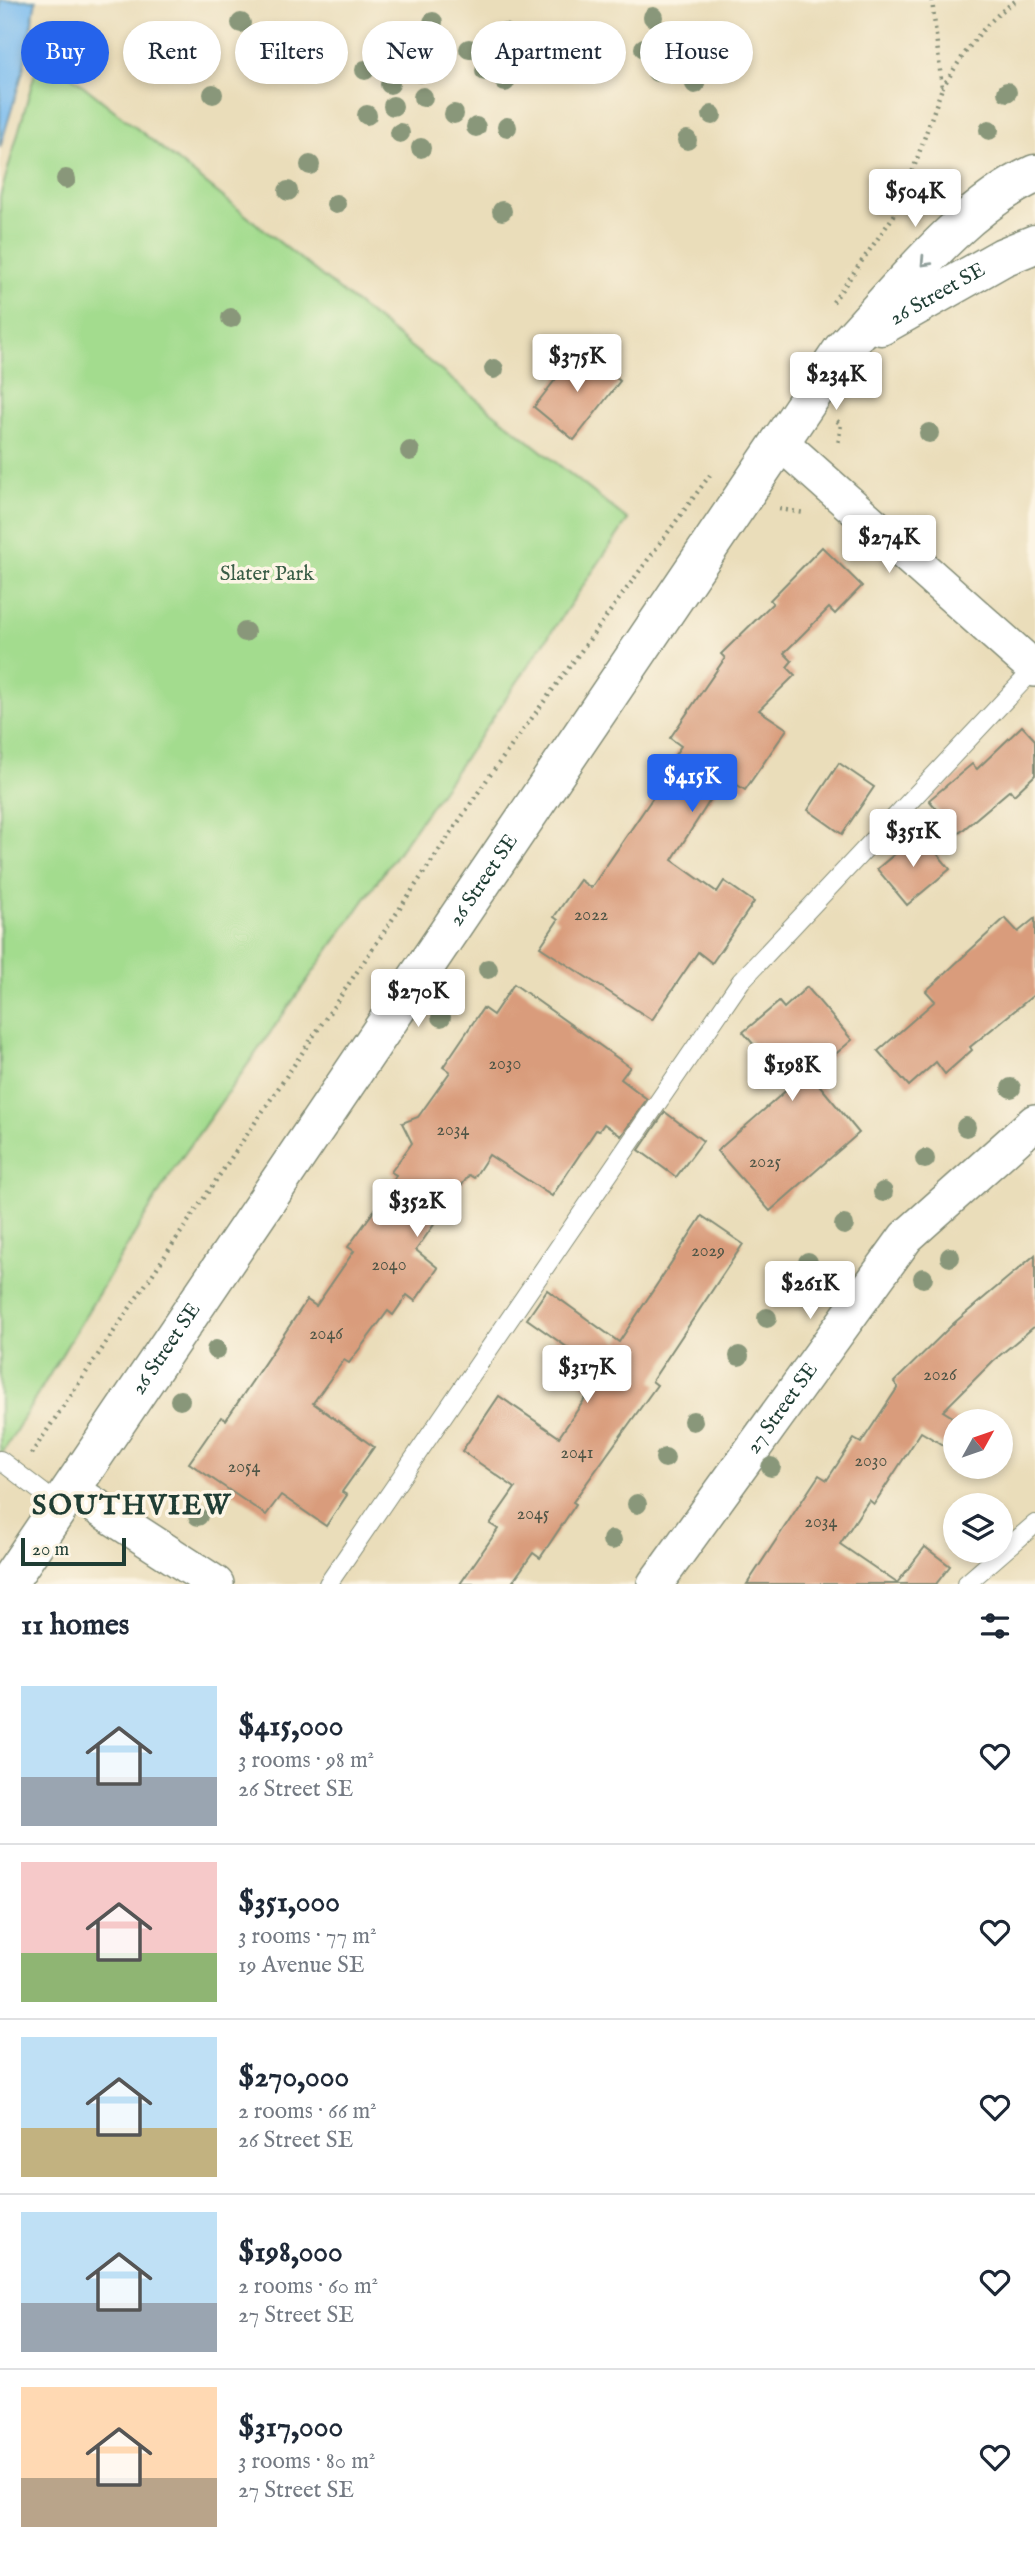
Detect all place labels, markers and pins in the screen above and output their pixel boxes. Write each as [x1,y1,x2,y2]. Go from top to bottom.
pin: $504K [866,170,964,229]
pin: $375K [528,334,626,394]
pin: $234K [787,352,885,412]
pin: $274K [840,516,938,575]
pin: $415K [643,754,741,814]
pin: $351K [864,810,962,869]
pin: $270K [369,970,467,1029]
pin: $198K [743,1044,841,1103]
pin: $352K [368,1180,466,1239]
pin: $261K [761,1262,859,1321]
pin: $317K [538,1346,636,1405]

